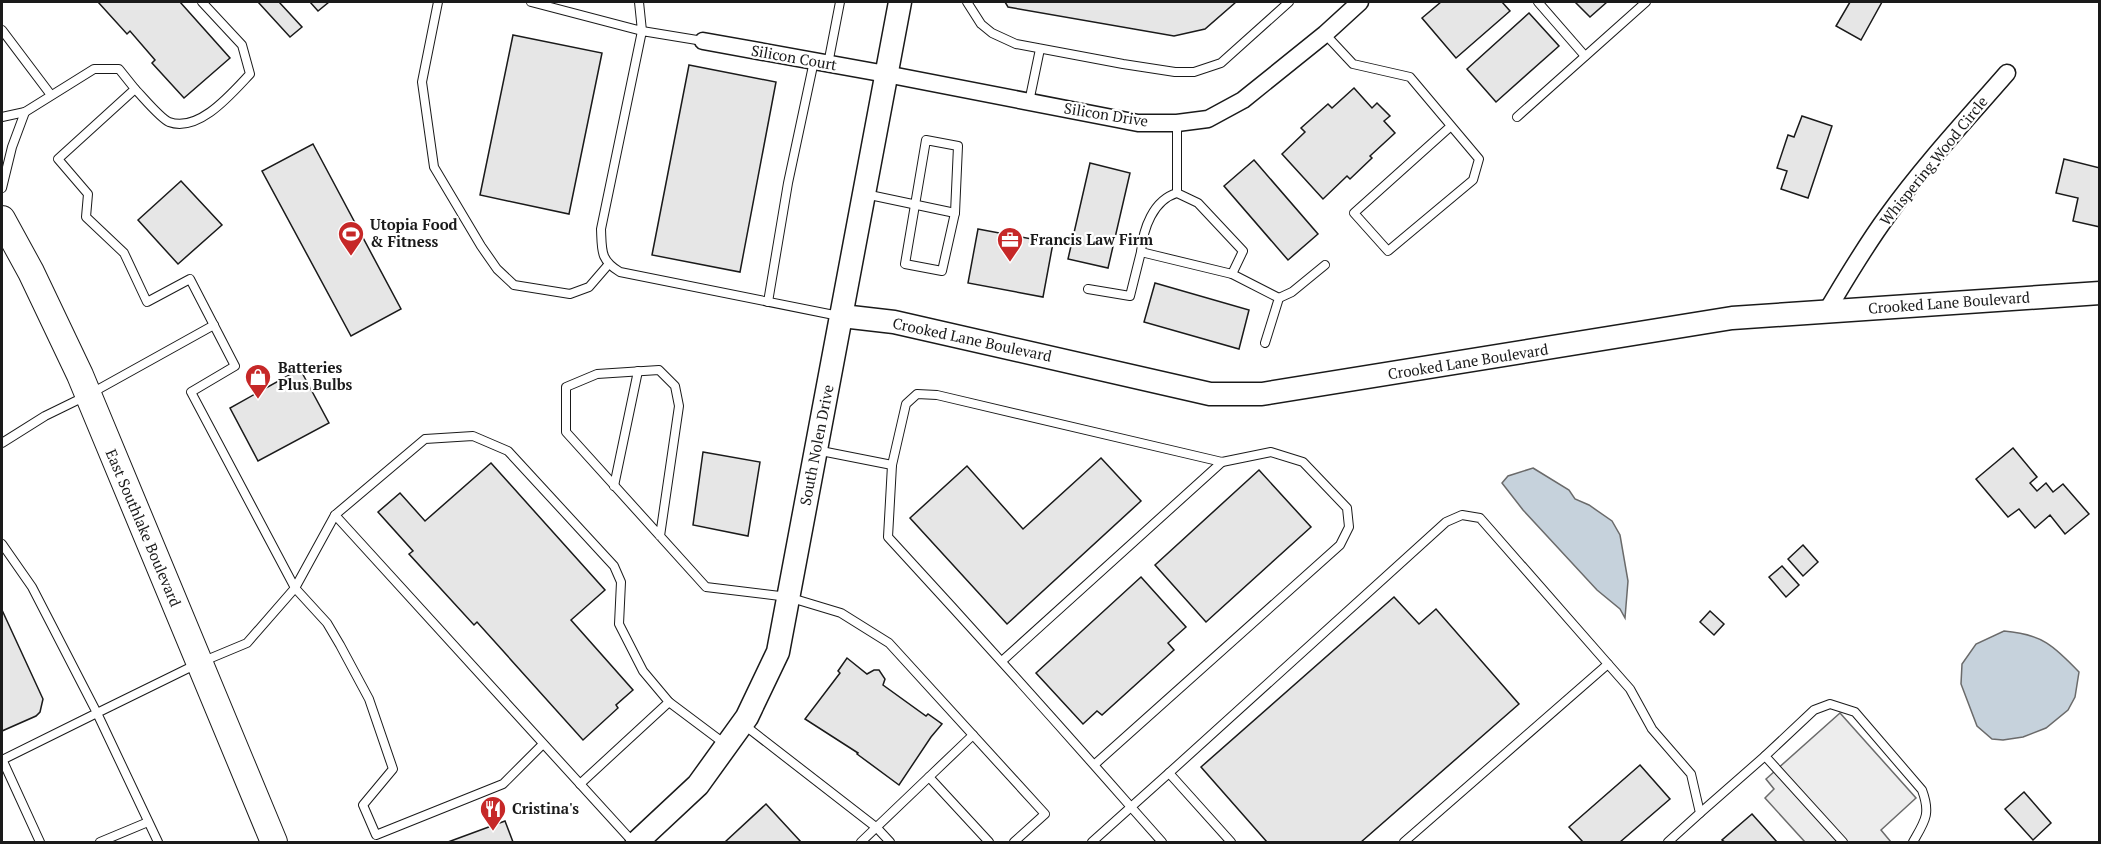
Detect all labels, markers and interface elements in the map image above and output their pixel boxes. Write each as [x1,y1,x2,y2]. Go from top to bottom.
street label: Silicon Court [750,40,839,74]
street label: Whispering Wood Circle [1875,91,1992,229]
street label: Silicon Drive [1063,97,1150,131]
place label: Utopia Food & Fitness [370,214,458,251]
sports icon: Utopia Food & Fitness [336,219,366,257]
office icon: Francis Law Firm [995,225,1025,263]
place label: Francis Law Firm [1030,229,1153,249]
street label: Crooked Lane Boulevard [1867,286,2031,318]
street label: Crooked Lane Boulevard [891,312,1054,366]
street label: Crooked Lane Boulevard [1386,338,1550,384]
place label: Batteries Plus Bulbs [278,357,353,394]
shop icon: Batteries Plus Bulbs [243,362,273,400]
street label: South Nolen Drive [795,383,838,507]
street label: East Southlake Boulevard [102,446,186,609]
restaurant icon: Cristina's [478,794,508,832]
place label: Cristina's [512,798,579,818]

